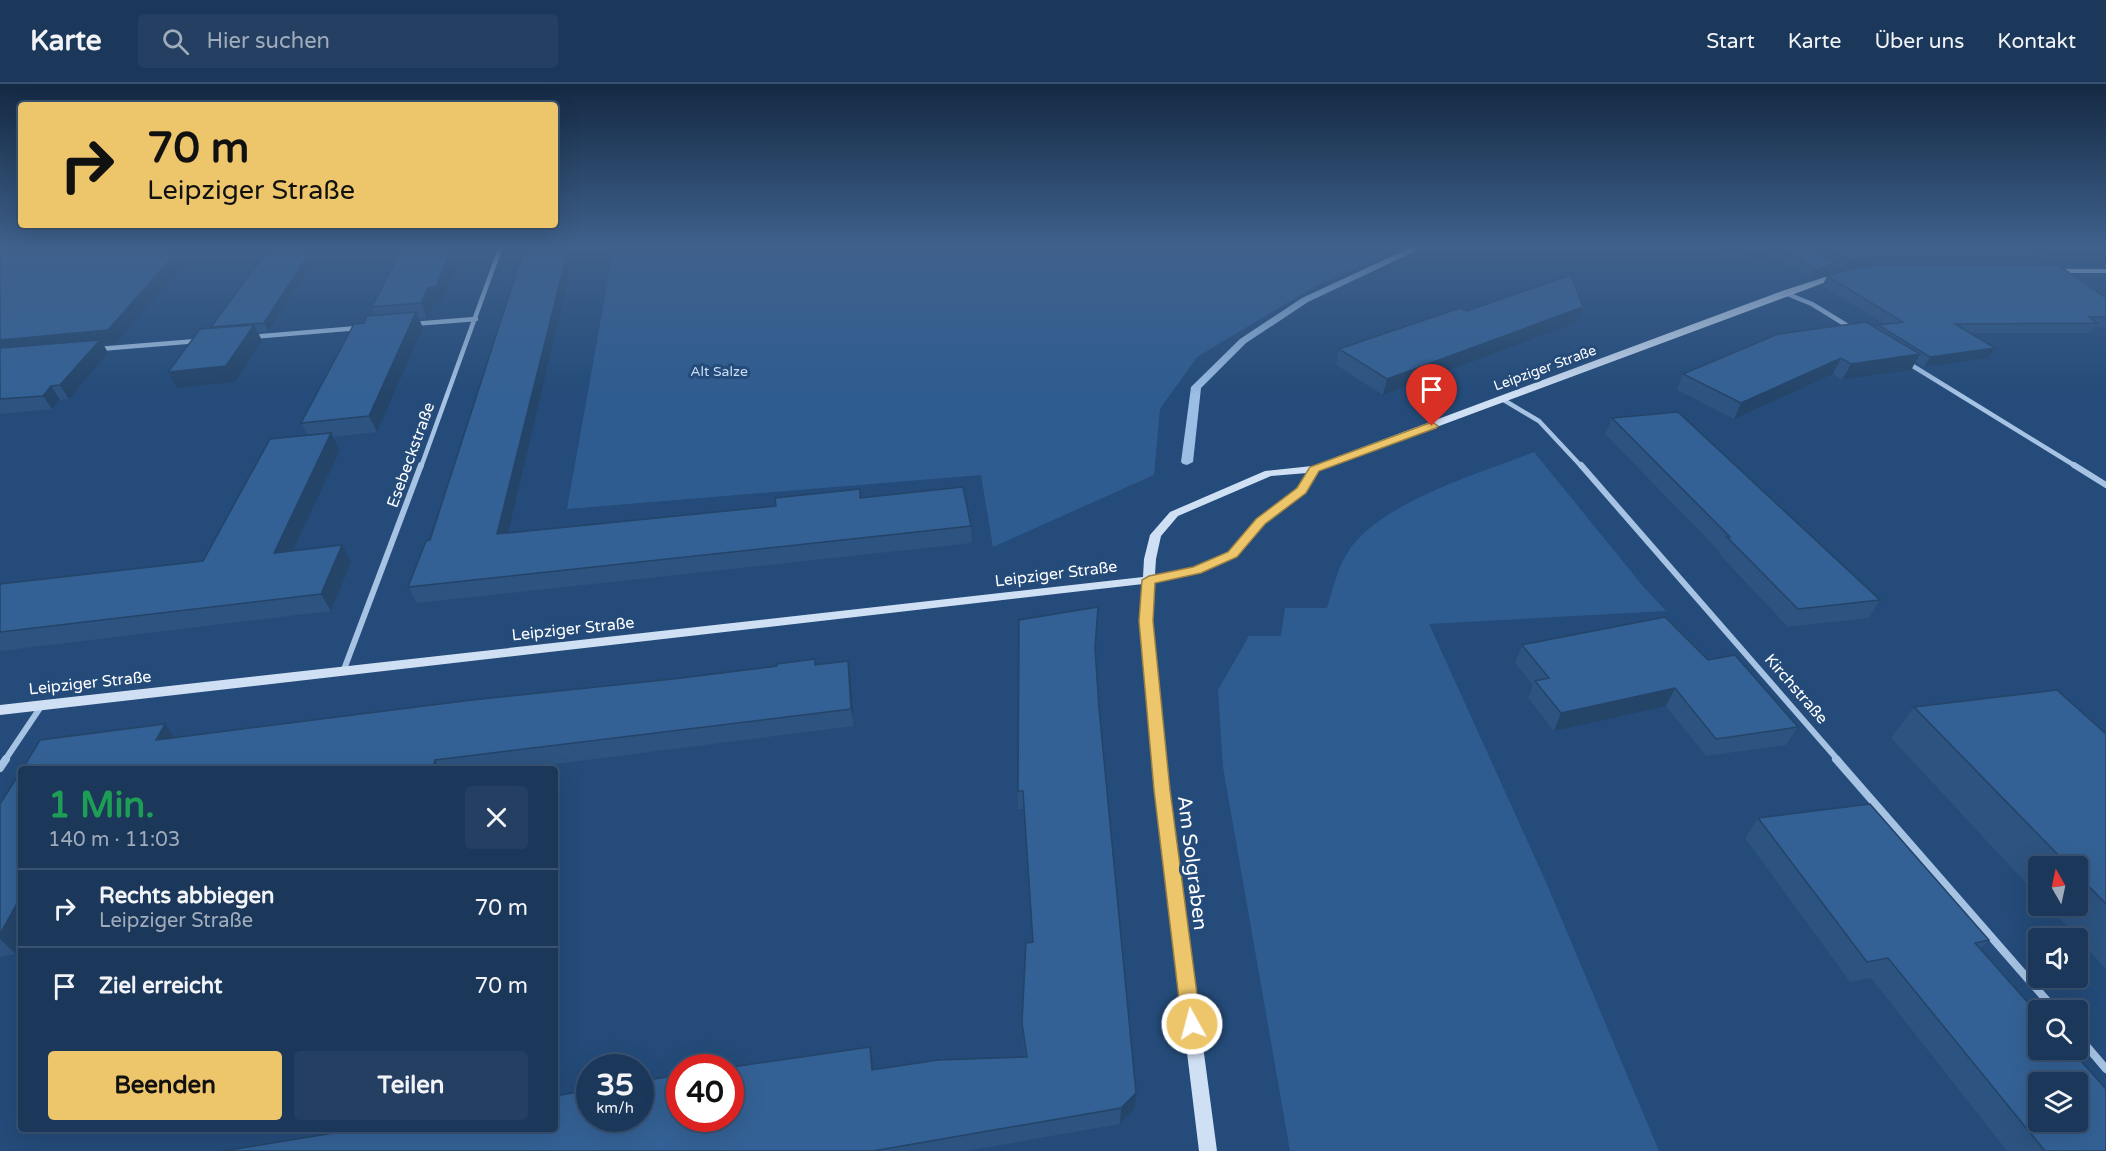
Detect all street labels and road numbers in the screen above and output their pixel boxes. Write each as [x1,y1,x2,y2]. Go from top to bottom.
street label: Leipziger Straße [1491,342,1599,394]
street label: Esebeckstraße [383,400,439,510]
street label: Leipziger Straße [994,557,1118,591]
street label: Leipziger Straße [511,613,635,645]
street label: Kirchstraße [1760,650,1832,728]
street label: Leipziger Straße [28,667,152,699]
street label: Am Solgraben [1172,794,1212,932]

